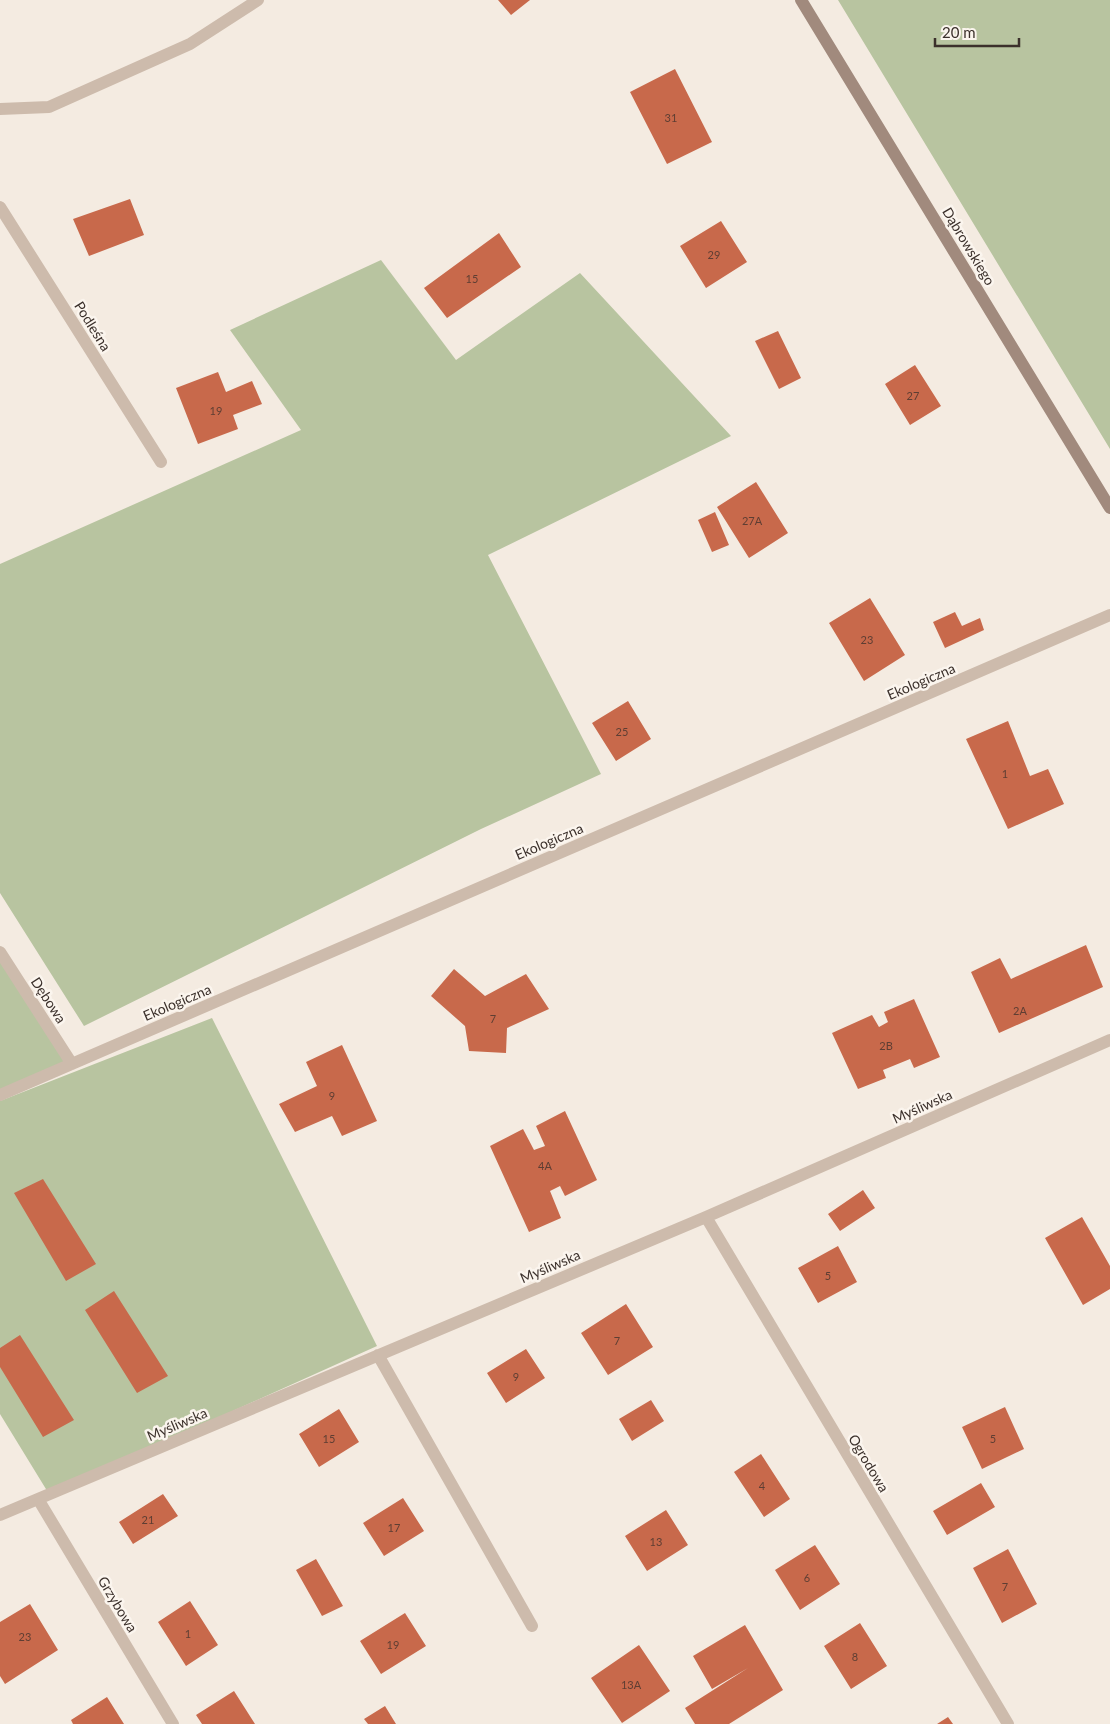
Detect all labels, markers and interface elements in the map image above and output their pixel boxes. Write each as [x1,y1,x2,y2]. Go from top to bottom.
scale bar [935,15,1019,47]
text: 20 m [942,23,976,41]
house number: 31 [665,111,677,124]
street label: Dąbrowskiego [939,204,999,288]
house number: 29 [708,248,720,261]
house number: 15 [466,272,478,285]
street label: Podleśna [71,298,115,354]
house number: 27 [907,389,919,402]
house number: 19 [210,404,222,417]
house number: 27A [742,514,763,527]
house number: 23 [861,633,873,646]
street label: Ekologiczna [884,659,958,703]
house number: 25 [616,725,628,738]
house number: 1 [1002,767,1008,780]
street label: Ekologiczna [512,819,586,863]
street label: Dębowa [28,974,70,1026]
street label: Ekologiczna [140,980,214,1024]
house number: 2A [1013,1004,1027,1017]
house number: 7 [490,1012,496,1025]
house number: 2B [879,1039,893,1052]
street label: Myśliwska [889,1085,955,1127]
house number: 9 [329,1089,335,1102]
house number: 4A [538,1159,552,1172]
street label: Myśliwska [517,1246,583,1286]
house number: 5 [825,1269,831,1282]
house number: 7 [614,1334,620,1347]
house number: 9 [513,1370,519,1383]
street label: Myśliwska [144,1404,210,1444]
street label: Ogrodowa [845,1431,893,1495]
house number: 15 [323,1432,335,1445]
house number: 5 [990,1432,996,1445]
house number: 4 [759,1479,766,1492]
house number: 21 [142,1513,154,1526]
house number: 17 [388,1521,400,1534]
house number: 13 [650,1535,662,1548]
house number: 6 [804,1571,810,1584]
street label: Grzybowa [95,1573,141,1635]
house number: 7 [1002,1580,1008,1593]
house number: 1 [185,1627,191,1640]
house number: 23 [19,1630,31,1643]
house number: 19 [387,1638,399,1651]
house number: 8 [852,1650,858,1663]
house number: 13A [621,1678,642,1691]

